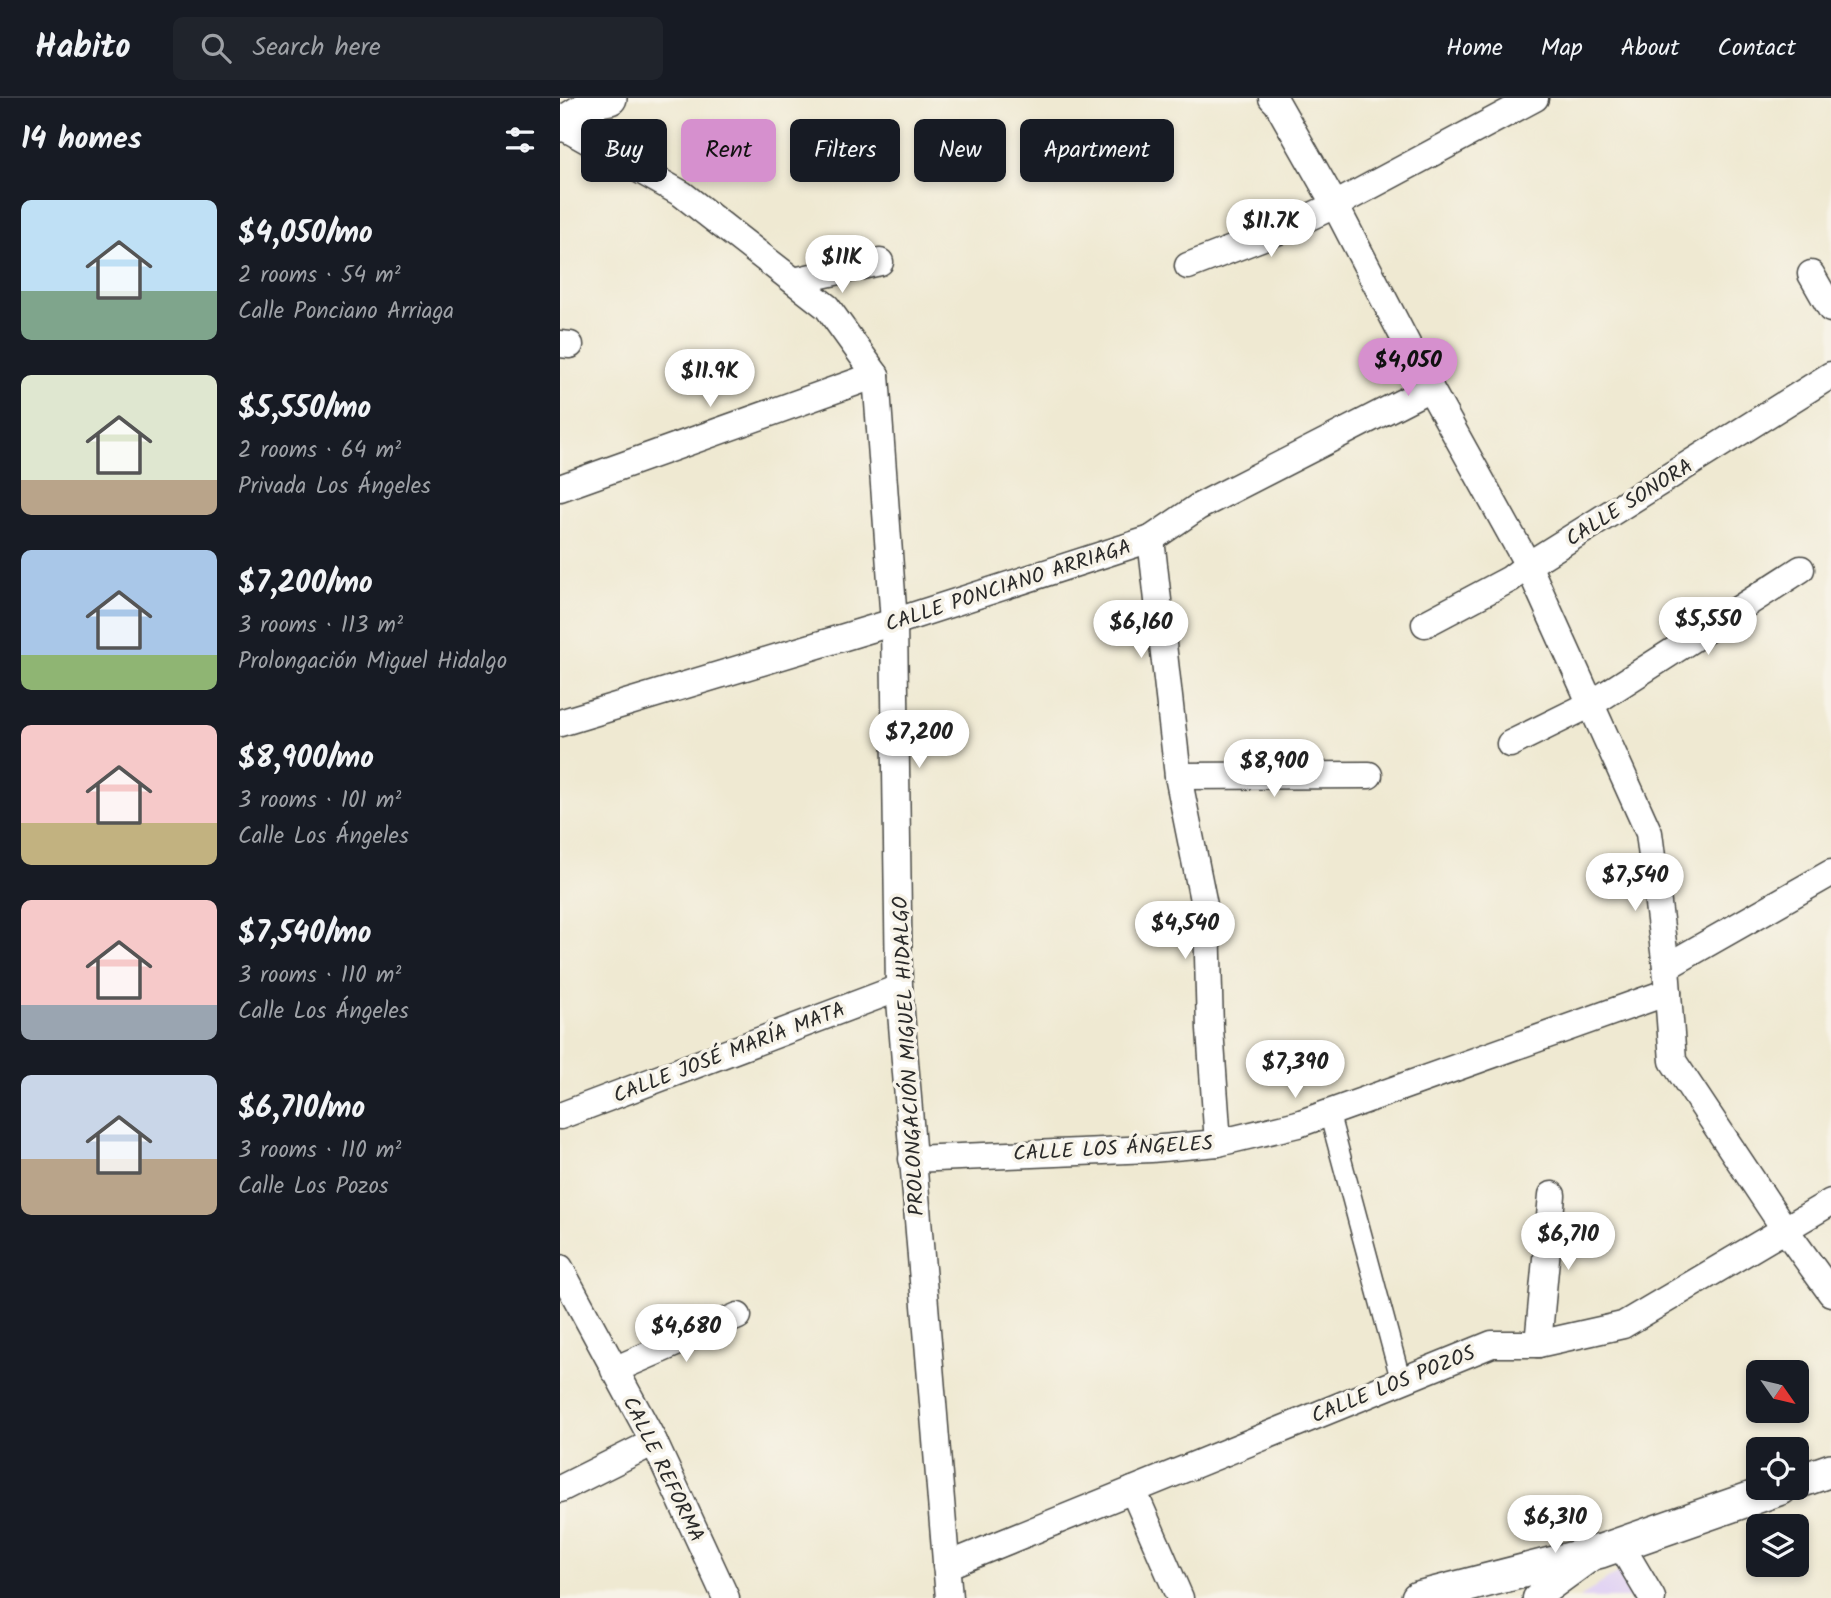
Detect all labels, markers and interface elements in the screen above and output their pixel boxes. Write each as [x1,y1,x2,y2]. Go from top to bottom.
search box [173,17,663,80]
text: Habito [35,22,131,75]
text: Search here [253,27,381,69]
icon: search [197,29,235,67]
text: Home [1446,29,1503,68]
text: Map [1541,29,1583,68]
text: About [1621,29,1679,68]
text: Contact [1717,29,1796,68]
text: 14 homes [21,116,142,164]
chip: Buy [581,119,667,182]
chip: Rent [681,119,776,182]
chip: Filters [790,119,900,182]
chip: New [914,119,1006,182]
chip: Apartment [1020,119,1174,182]
icon: filters [501,121,539,159]
pin: $11.7K [1214,200,1328,259]
text: $11.7K [1242,204,1300,240]
text: $4,050/mo [238,210,373,258]
icon: home [77,228,161,312]
pin: $11K [801,236,883,295]
text: $11K [821,240,863,276]
text: 2 rooms · 54 m² [238,258,401,294]
text: Calle Ponciano Arriaga [238,294,454,330]
pin: $4,050 [1351,338,1465,398]
text: $4,050 [1374,343,1442,379]
pin: $11.9K [653,350,767,409]
text: $11.9K [681,354,739,390]
text: $5,550/mo [238,385,371,433]
icon: home [77,403,161,487]
text: 2 rooms · 64 m² [238,433,401,469]
street label: CALLE SONORA [1560,451,1700,556]
text: Privada Los Ángeles [238,469,431,505]
street label: CALLE PONCIANO ARRIAGA [881,531,1136,642]
text: $7,200/mo [238,560,373,608]
icon: home [77,578,161,662]
pin: $5,550 [1651,598,1765,657]
pin: $6,160 [1084,601,1198,660]
text: $5,550 [1675,602,1741,638]
text: $6,160 [1109,605,1173,641]
text: 3 rooms · 113 m² [238,608,403,644]
text: Prolongación Miguel Hidalgo [238,644,507,680]
pin: $7,200 [862,710,976,770]
text: $7,200 [885,715,953,751]
text: $8,900/mo [238,735,374,783]
pin: $8,900 [1217,740,1331,799]
text: $8,900 [1240,744,1308,780]
icon: home [77,753,161,837]
text: 3 rooms · 101 m² [238,783,401,819]
text: Calle Los Ángeles [238,819,409,855]
pin: $7,540 [1578,854,1692,913]
text: $7,540 [1602,858,1668,894]
street label: PROLONGACIÓN MIGUEL HIDALGO [885,895,934,1217]
pin: $4,540 [1128,902,1242,961]
text: $4,540 [1151,906,1219,942]
text: $7,540/mo [238,910,371,958]
icon: home [77,928,161,1012]
text: 3 rooms · 110 m² [238,958,401,994]
text: Calle Los Ángeles [238,994,409,1030]
street label: CALLE JOSÉ MARÍA MATA [609,994,850,1113]
pin: $7,390 [1238,1040,1352,1100]
text: $7,390 [1262,1045,1328,1081]
text: $6,710/mo [238,1085,365,1133]
icon: home [77,1103,161,1187]
street label: CALLE LOS ÁNGELES [1012,1128,1214,1171]
text: 3 rooms · 110 m² [238,1133,401,1169]
text: Calle Los Pozos [238,1169,389,1205]
pin: $6,710 [1511,1212,1625,1272]
text: $6,710 [1537,1217,1599,1253]
pin: $4,680 [629,1304,743,1364]
text: $4,680 [651,1309,721,1345]
street label: CALLE LOS POZOS [1307,1337,1481,1433]
north arrow [1746,1360,1810,1423]
map controls [1746,1360,1809,1577]
street label: CALLE REFORMA [613,1391,712,1548]
button: locate [1746,1437,1809,1500]
pin: $6,310 [1498,1496,1612,1555]
text: $6,310 [1523,1500,1587,1536]
button: layers [1746,1514,1809,1577]

